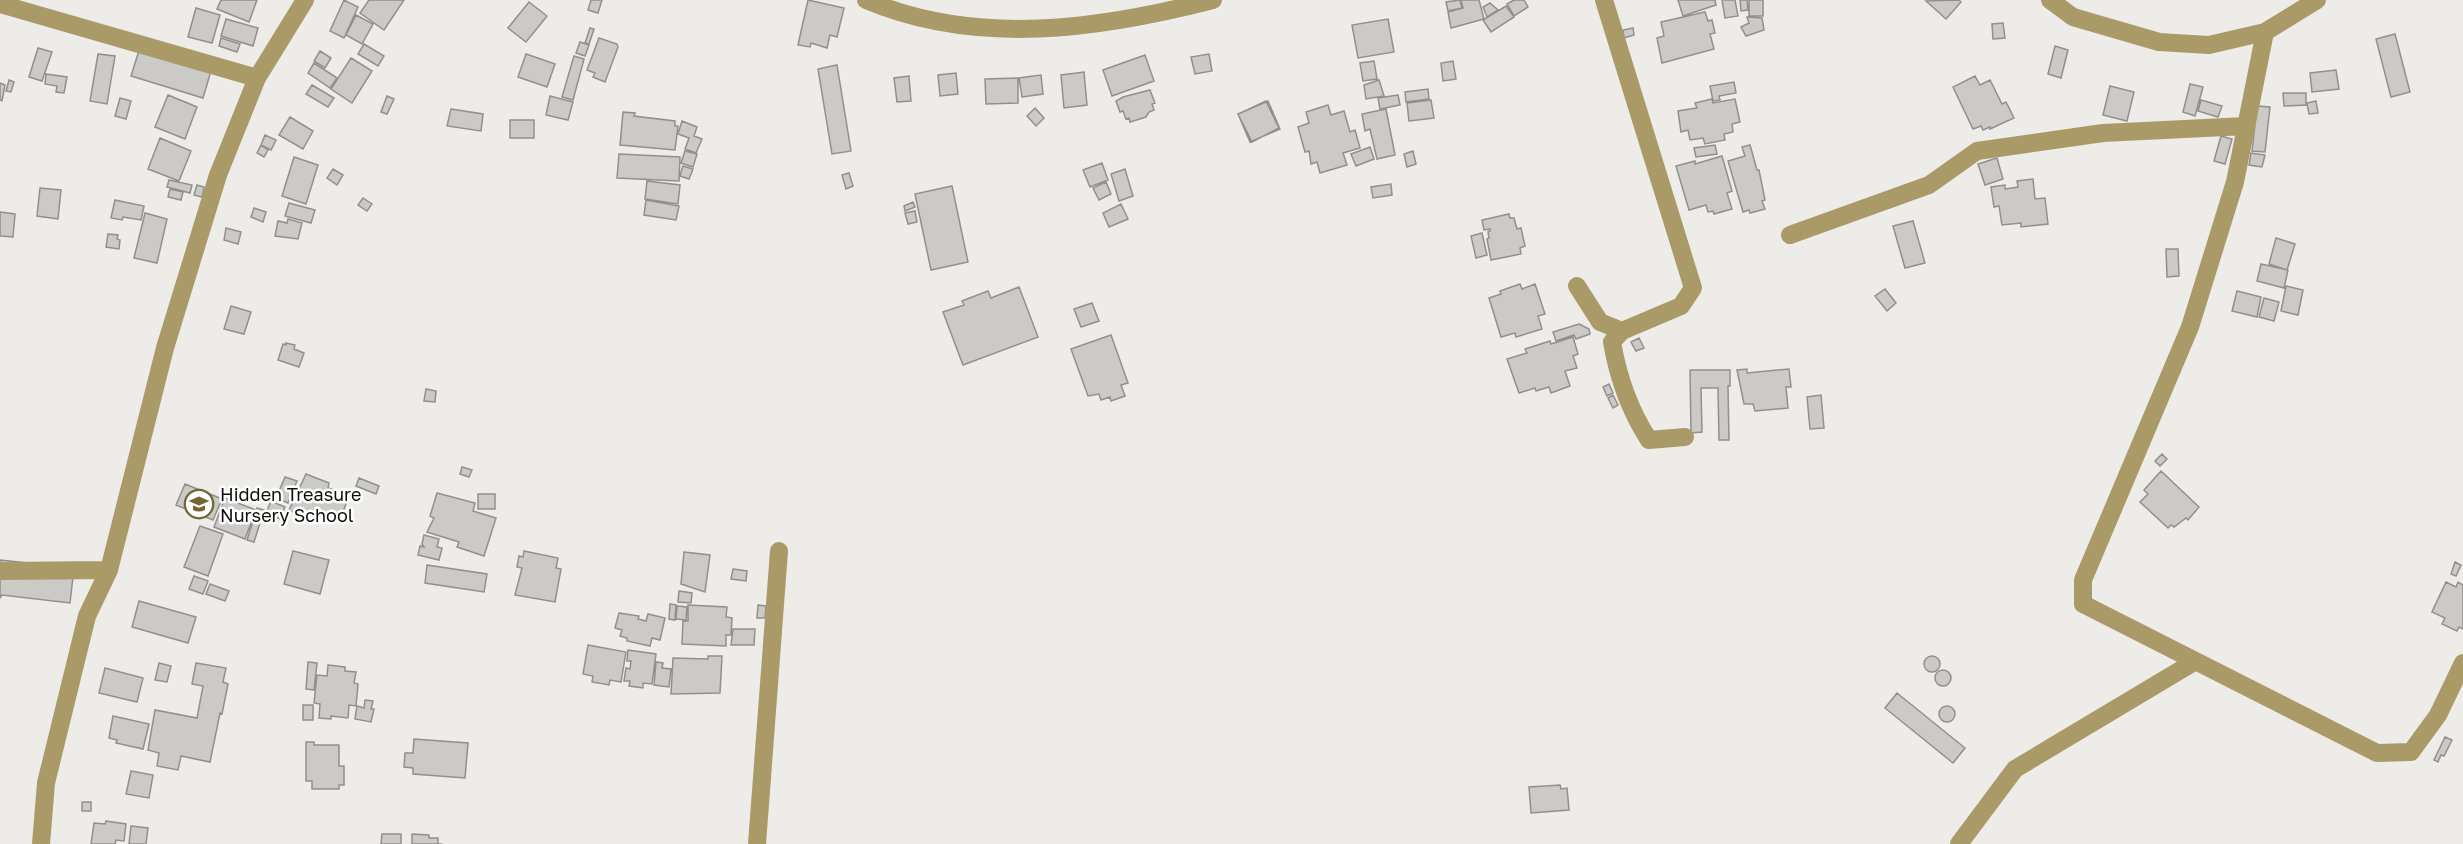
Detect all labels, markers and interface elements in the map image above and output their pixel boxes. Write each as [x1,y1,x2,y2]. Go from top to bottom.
place label: Hidden Treasure Nursery School [220,483,361,526]
school or university icon: Hidden Treasure Nursery School [183,488,215,520]

